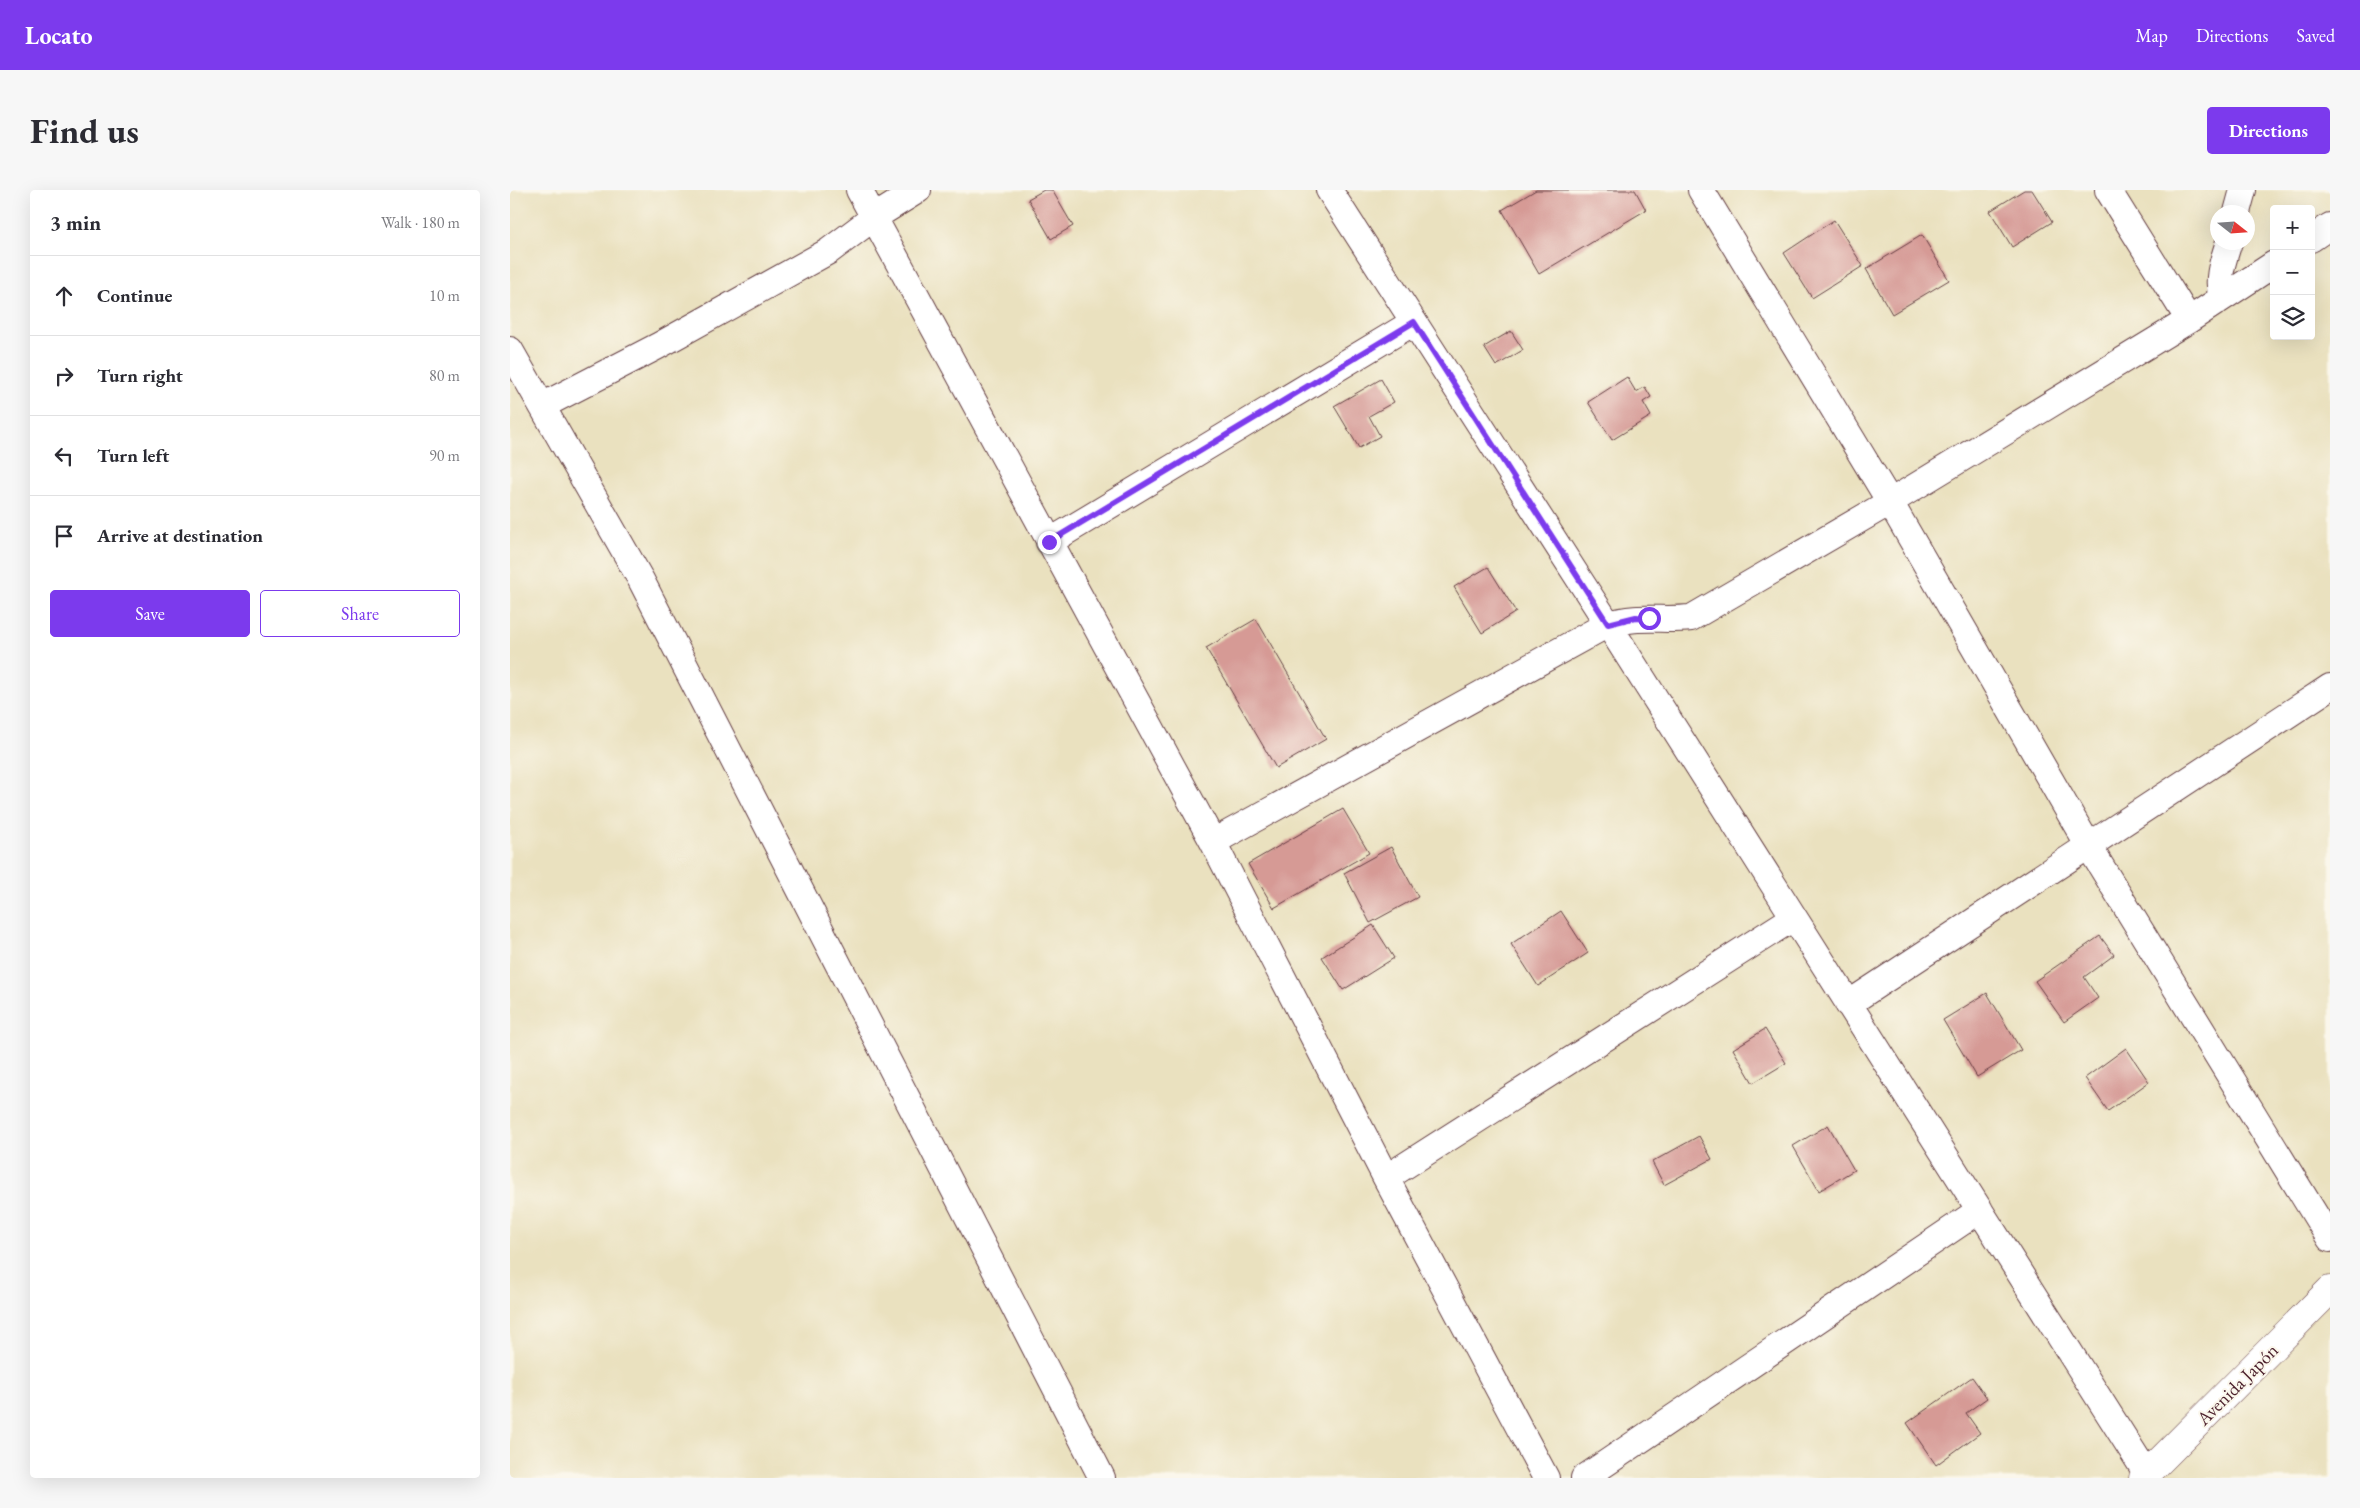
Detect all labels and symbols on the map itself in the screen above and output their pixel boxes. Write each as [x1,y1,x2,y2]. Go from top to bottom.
north arrow [2210,205,2255,250]
route end [1038,531,1061,554]
route start [1638,607,1661,630]
street label: Avenida Japón [2190,1338,2284,1431]

